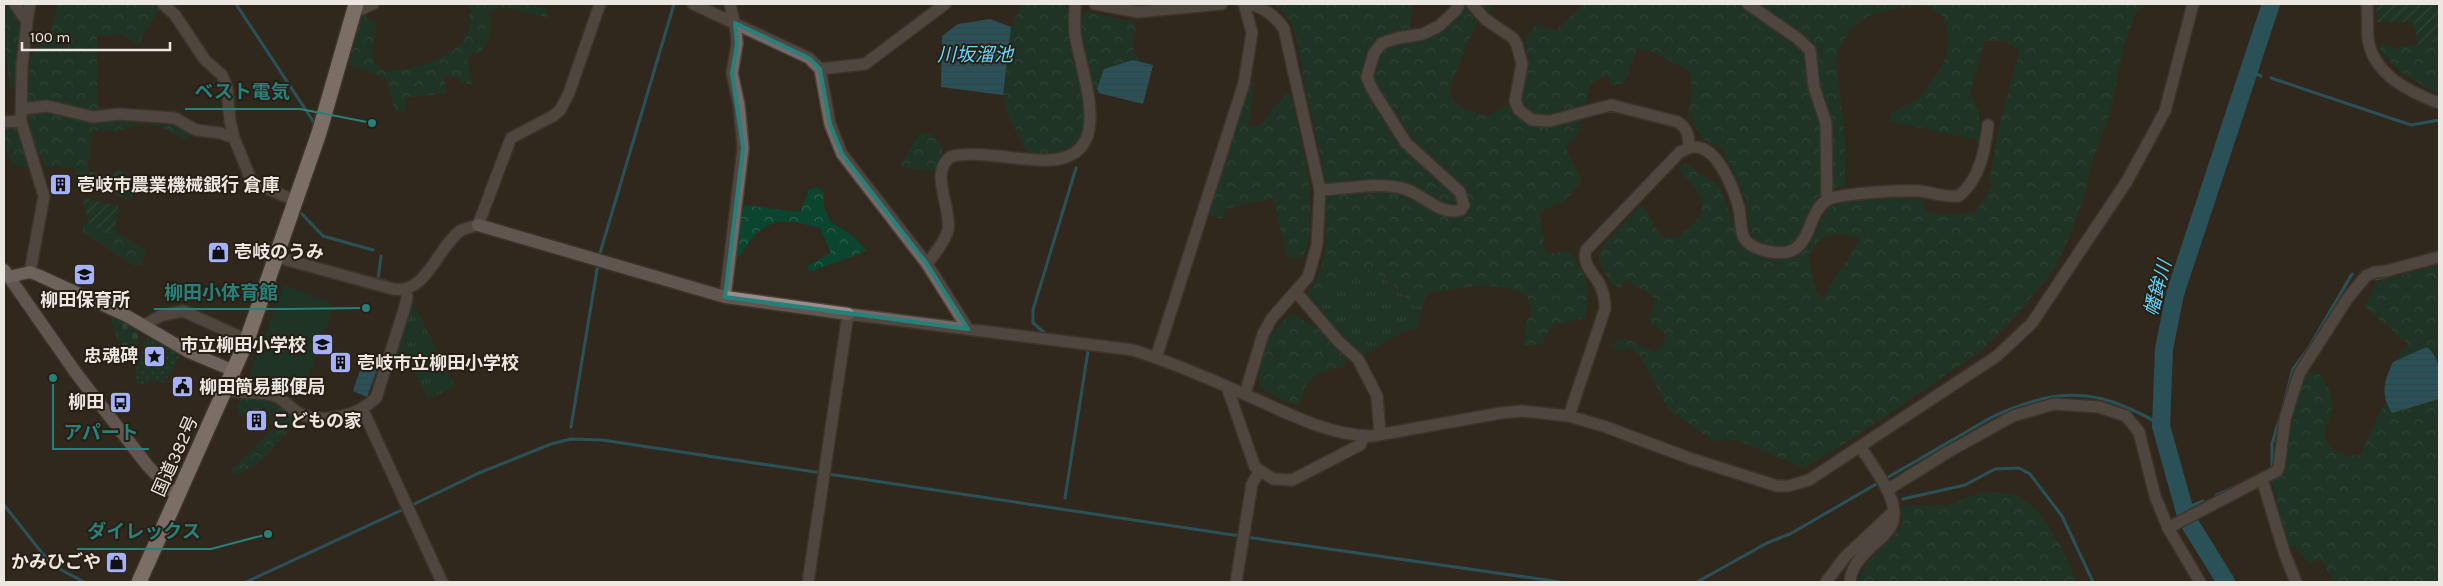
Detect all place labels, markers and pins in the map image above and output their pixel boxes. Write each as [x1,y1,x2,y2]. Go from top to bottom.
callout: ベスト電気 [185,75,300,109]
building icon: 壱岐市農業機械銀行 倉庫 [49,173,73,197]
place label: 壱岐市農業機械銀行 倉庫 [77,174,280,196]
shop icon: 壱岐のうみ [206,240,230,264]
place label: 壱岐のうみ [234,241,324,263]
school or university icon: 柳田保育所 [73,263,97,287]
callout: 柳田小体育館 [154,275,288,309]
place label: 柳田保育所 [40,289,130,311]
school or university icon: 市立柳田小学校 [310,333,334,357]
place label: 市立柳田小学校 [180,334,306,356]
place icon: 忠魂碑 [142,344,166,368]
place label: 忠魂碑 [84,345,138,367]
building icon: 壱岐市立柳田小学校 [329,351,353,375]
place label: 壱岐市立柳田小学校 [357,352,519,374]
public building icon: 柳田簡易郵便局 [171,375,195,399]
place label: 柳田簡易郵便局 [199,376,325,398]
bus stop icon: 柳田 [108,390,132,414]
place label: 柳田 [68,391,104,413]
building icon: こどもの家 [244,409,268,433]
place label: こどもの家 [272,410,362,432]
callout: アパート [53,415,149,449]
callout: ダイレックス [77,515,211,549]
shop icon: かみひごや [105,550,129,574]
place label: かみひごや [11,551,101,573]

